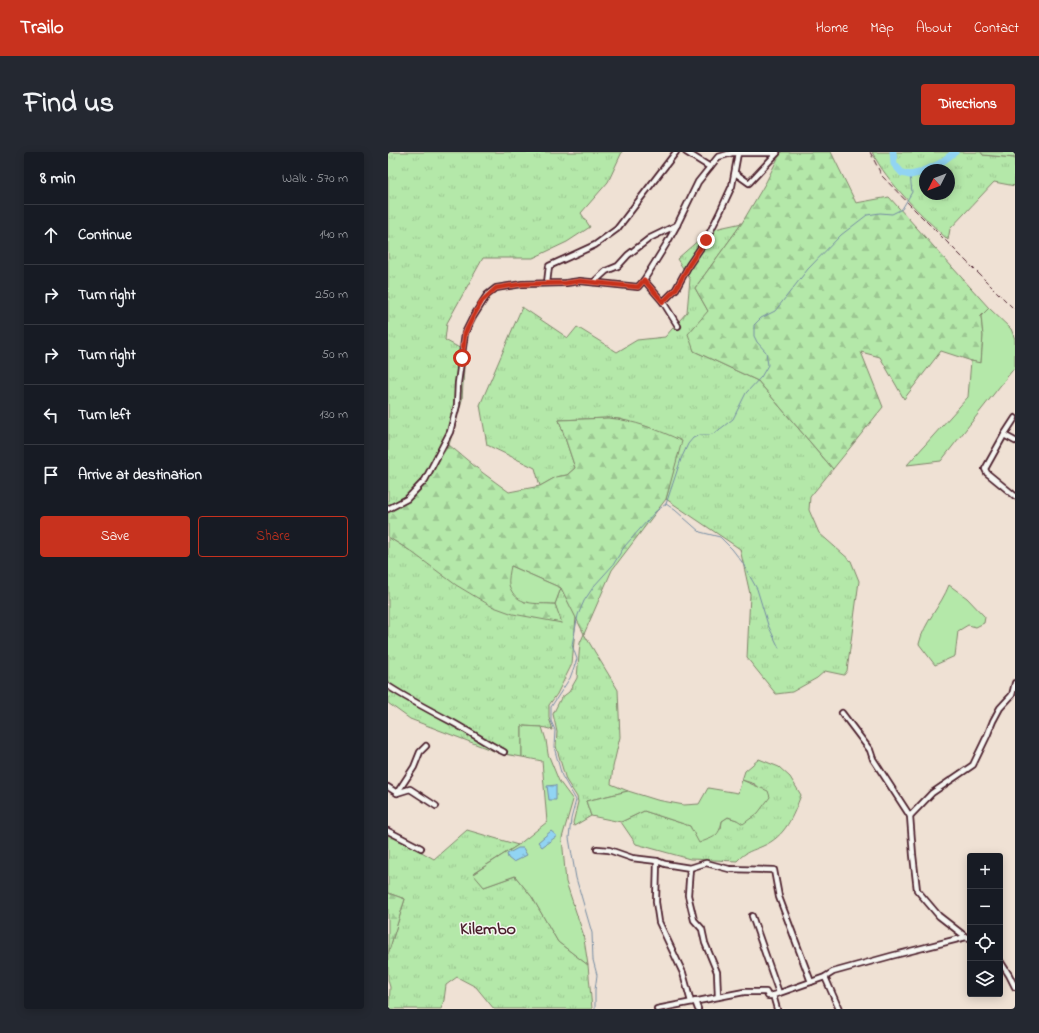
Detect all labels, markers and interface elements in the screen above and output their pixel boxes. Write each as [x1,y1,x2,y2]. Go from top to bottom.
text: Trailo [20,15,64,42]
text: Home [816,18,848,39]
text: Map [870,18,894,39]
text: About [916,18,952,39]
text: Contact [974,18,1019,39]
text: Find us [24,84,114,125]
button: Directions [921,84,1015,125]
north arrow [919,164,955,200]
text: 8 min [40,166,75,191]
text: Walk · 570 m [282,169,348,188]
icon: ahead [40,224,62,246]
text: Continue [78,224,132,246]
text: 140 m [320,225,348,244]
route end [697,231,715,249]
icon: right [40,284,62,306]
text: Turn right [78,284,136,306]
text: 250 m [315,285,348,304]
icon: right [40,344,62,366]
text: Turn right [78,344,136,366]
text: 50 m [322,345,348,364]
route start [453,349,471,367]
icon: left [40,404,62,426]
text: Turn left [78,404,131,426]
text: 130 m [320,405,348,424]
icon: arrive [40,464,62,486]
text: Arrive at destination [78,464,202,486]
button: Save [40,516,190,557]
button: Share [198,516,348,557]
map controls [967,853,1003,997]
button: + [967,853,1003,889]
button: − [967,889,1003,925]
district label: Kilembo [460,917,516,943]
button: locate [967,925,1003,961]
button: layers [967,961,1003,997]

